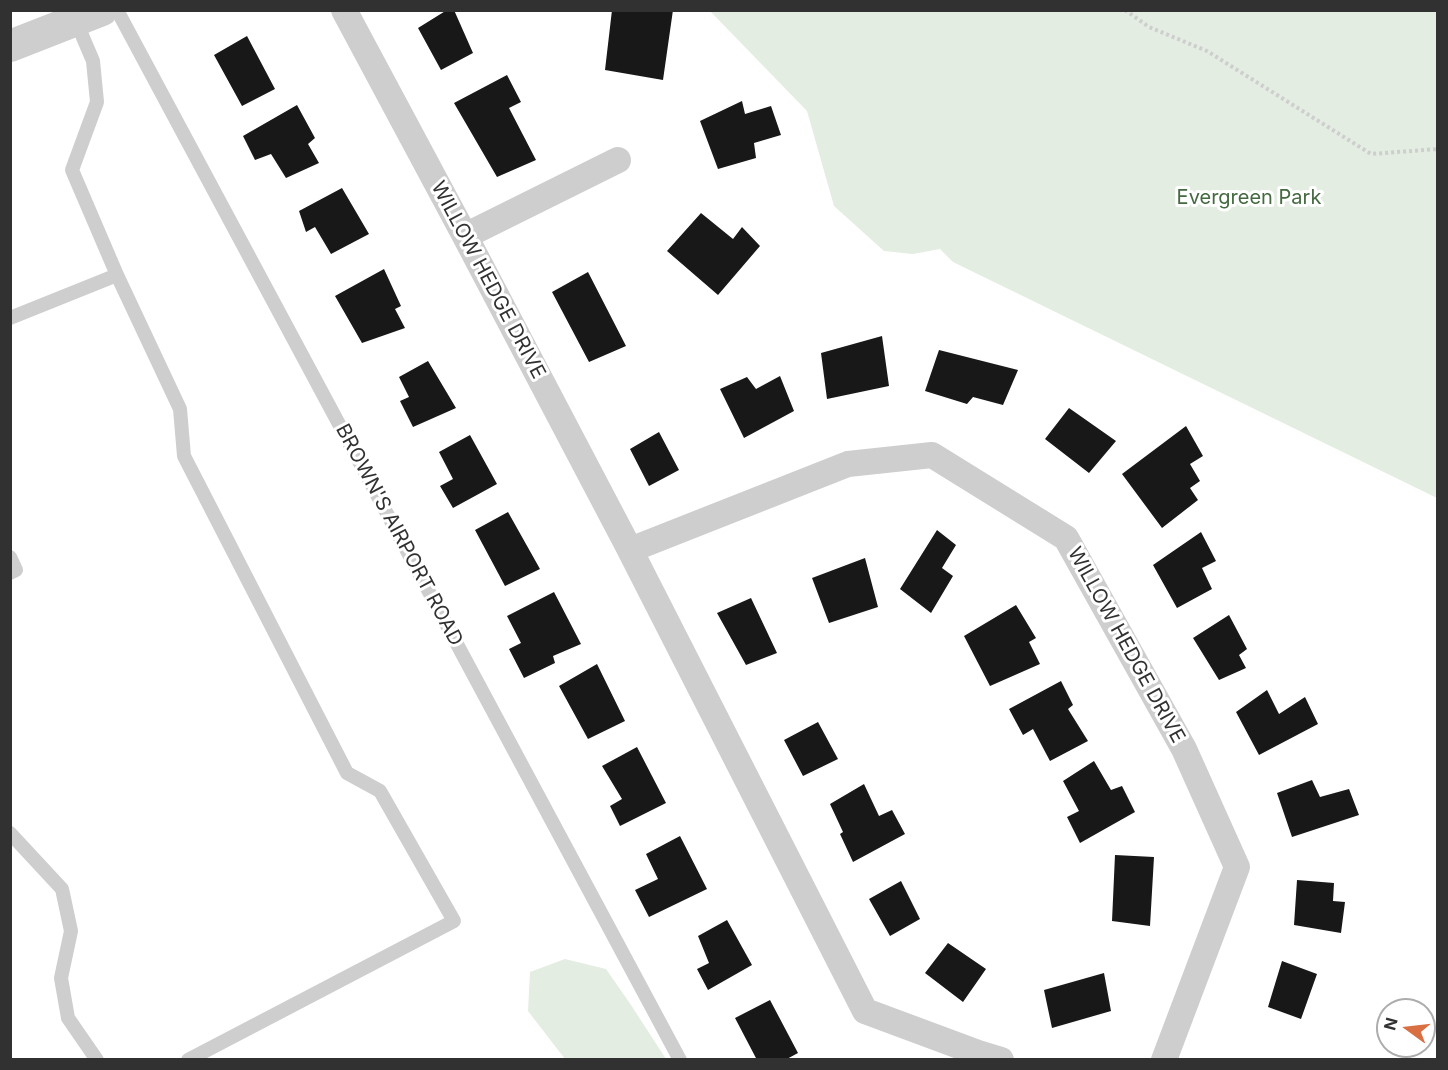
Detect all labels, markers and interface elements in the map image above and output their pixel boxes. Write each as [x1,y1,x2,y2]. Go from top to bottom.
street label: WILLOW HEDGE DRIVE [426,177,550,383]
park label: Evergreen Park [1177,186,1321,210]
street label: BROWN'S AIRPORT ROAD [330,420,468,650]
street label: WILLOW HEDGE DRIVE [1062,543,1190,747]
north arrow [1376,998,1436,1058]
text: N [1379,1015,1402,1032]

